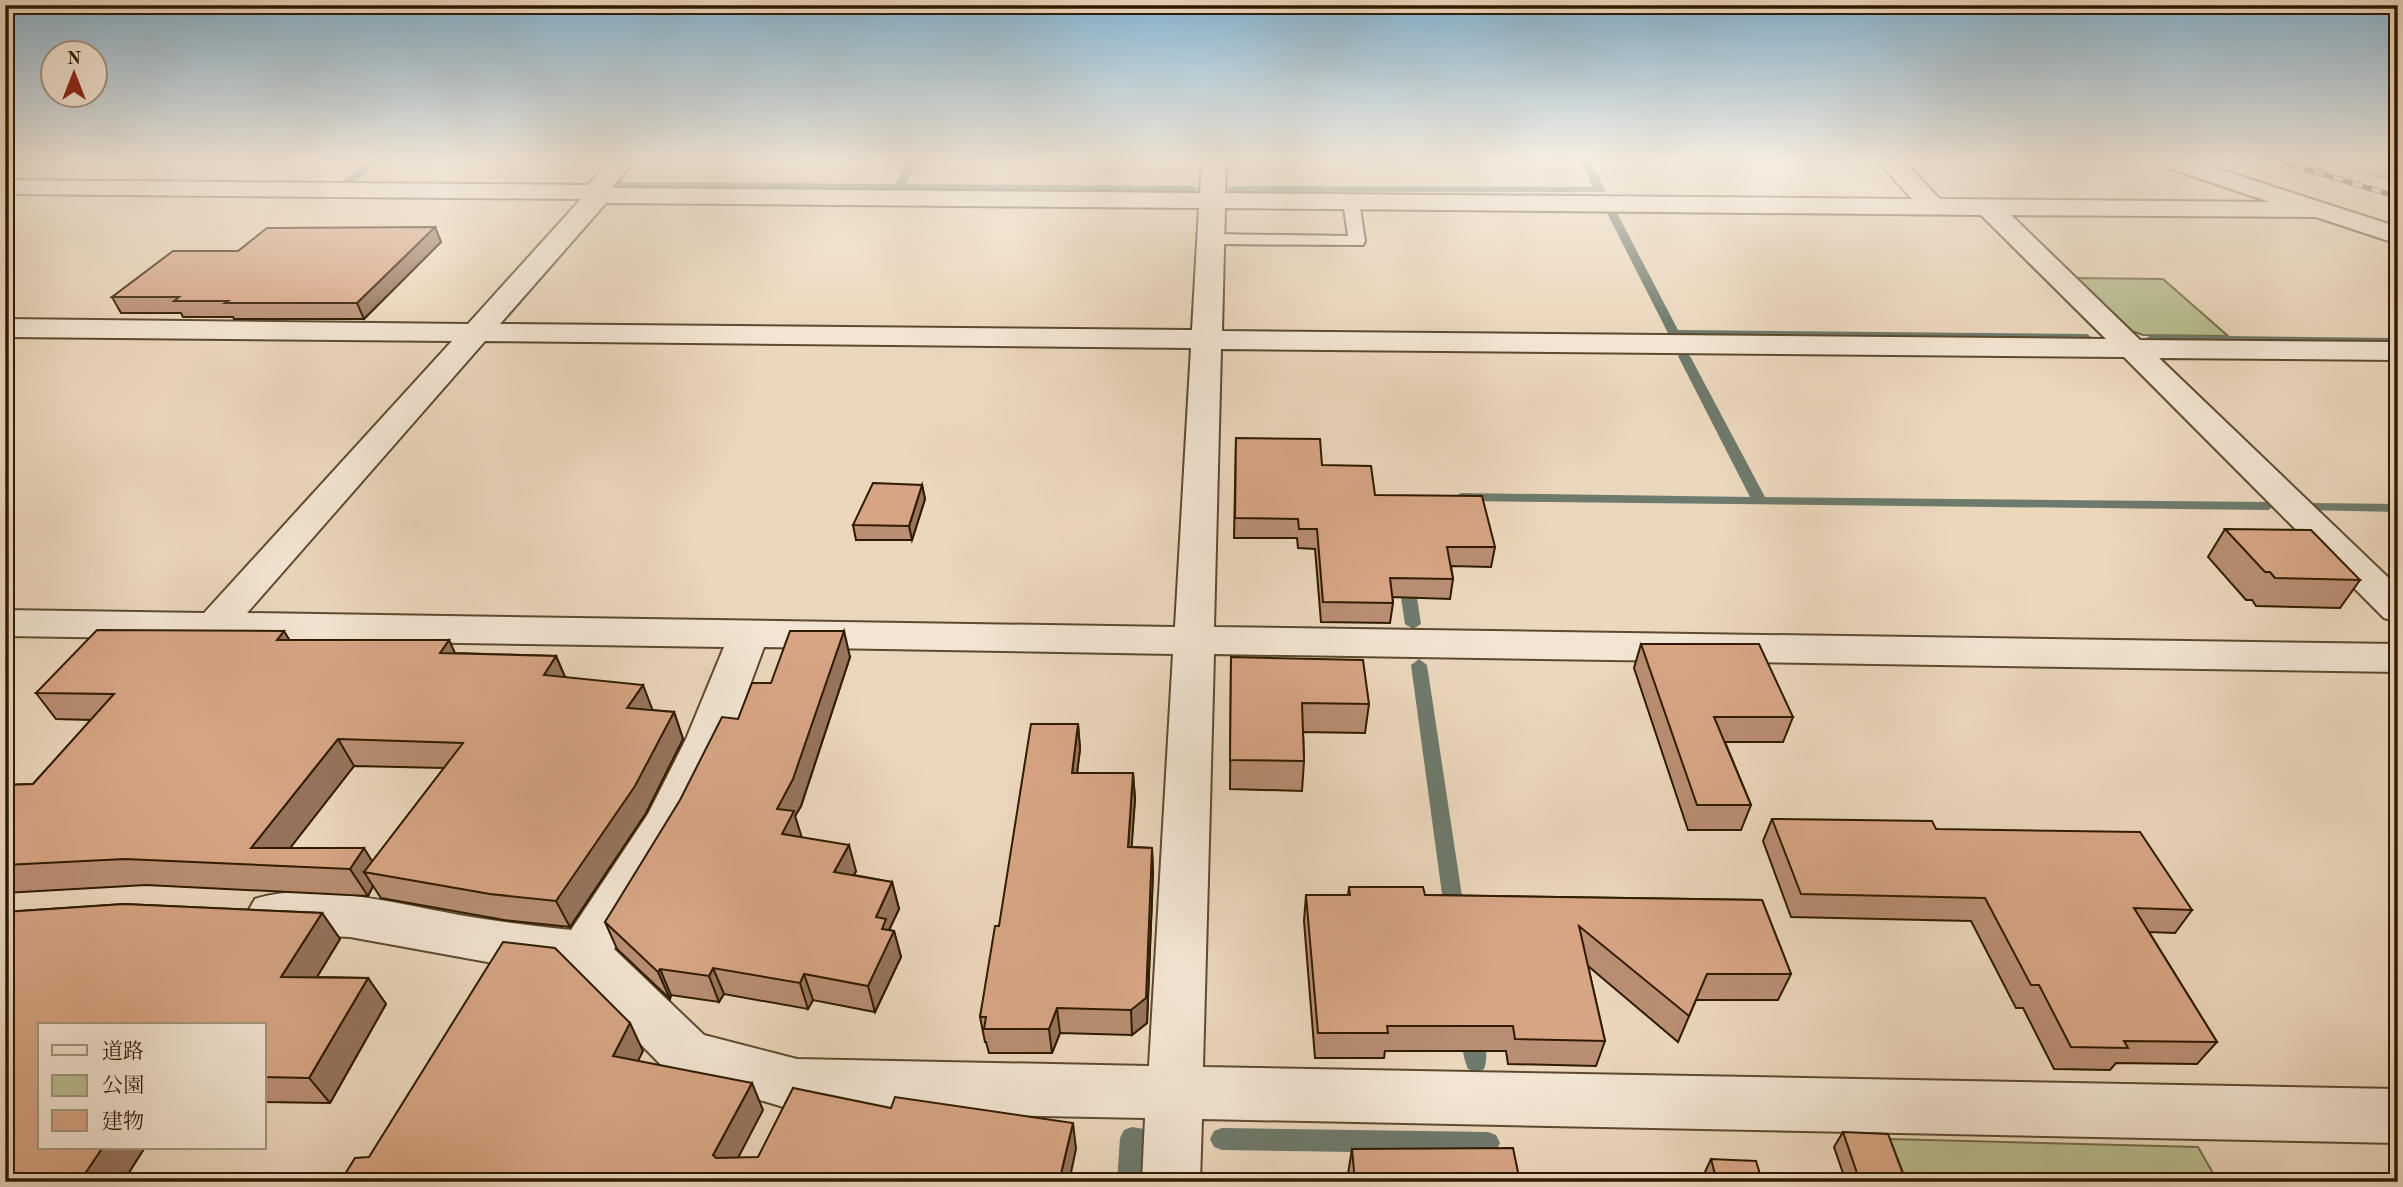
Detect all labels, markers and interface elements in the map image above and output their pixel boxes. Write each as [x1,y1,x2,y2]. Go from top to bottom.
north arrow [38,38,108,108]
text: N [67,50,82,69]
legend [38,1023,266,1148]
text: 道路 [102,1040,144,1063]
text: 公園 [102,1074,144,1097]
text: 建物 [102,1110,144,1133]

